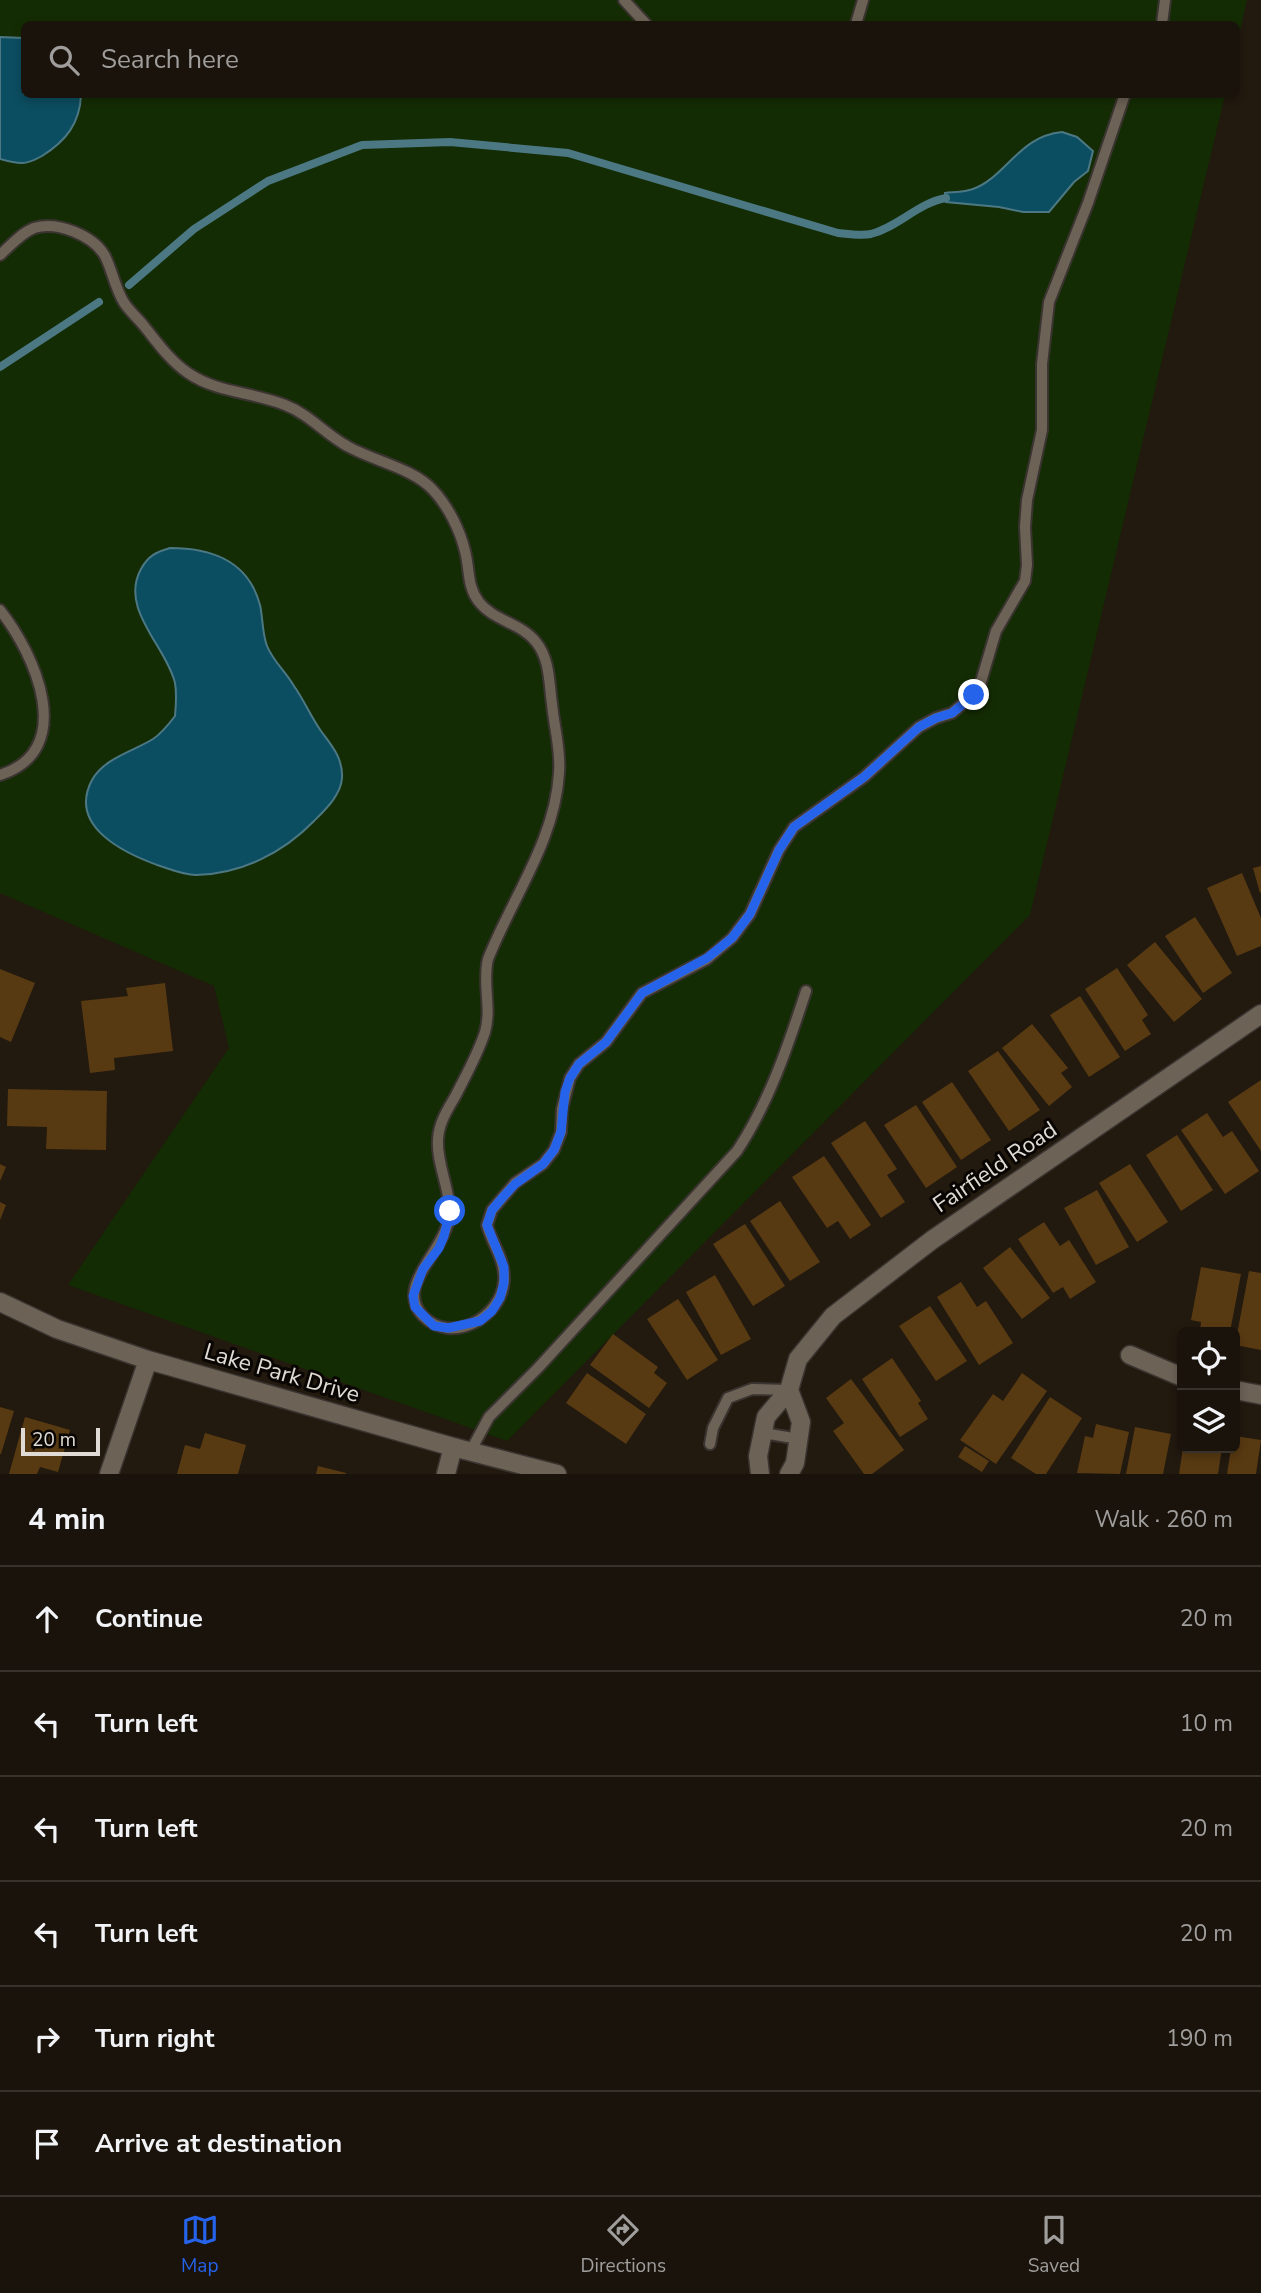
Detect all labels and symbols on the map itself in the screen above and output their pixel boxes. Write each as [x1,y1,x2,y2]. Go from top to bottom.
route end [958,679,989,710]
street label: Fairfield Road [927,1114,1063,1220]
route start [434,1195,465,1226]
street label: Lake Park Drive [201,1336,363,1410]
scale bar [21,1425,100,1457]

